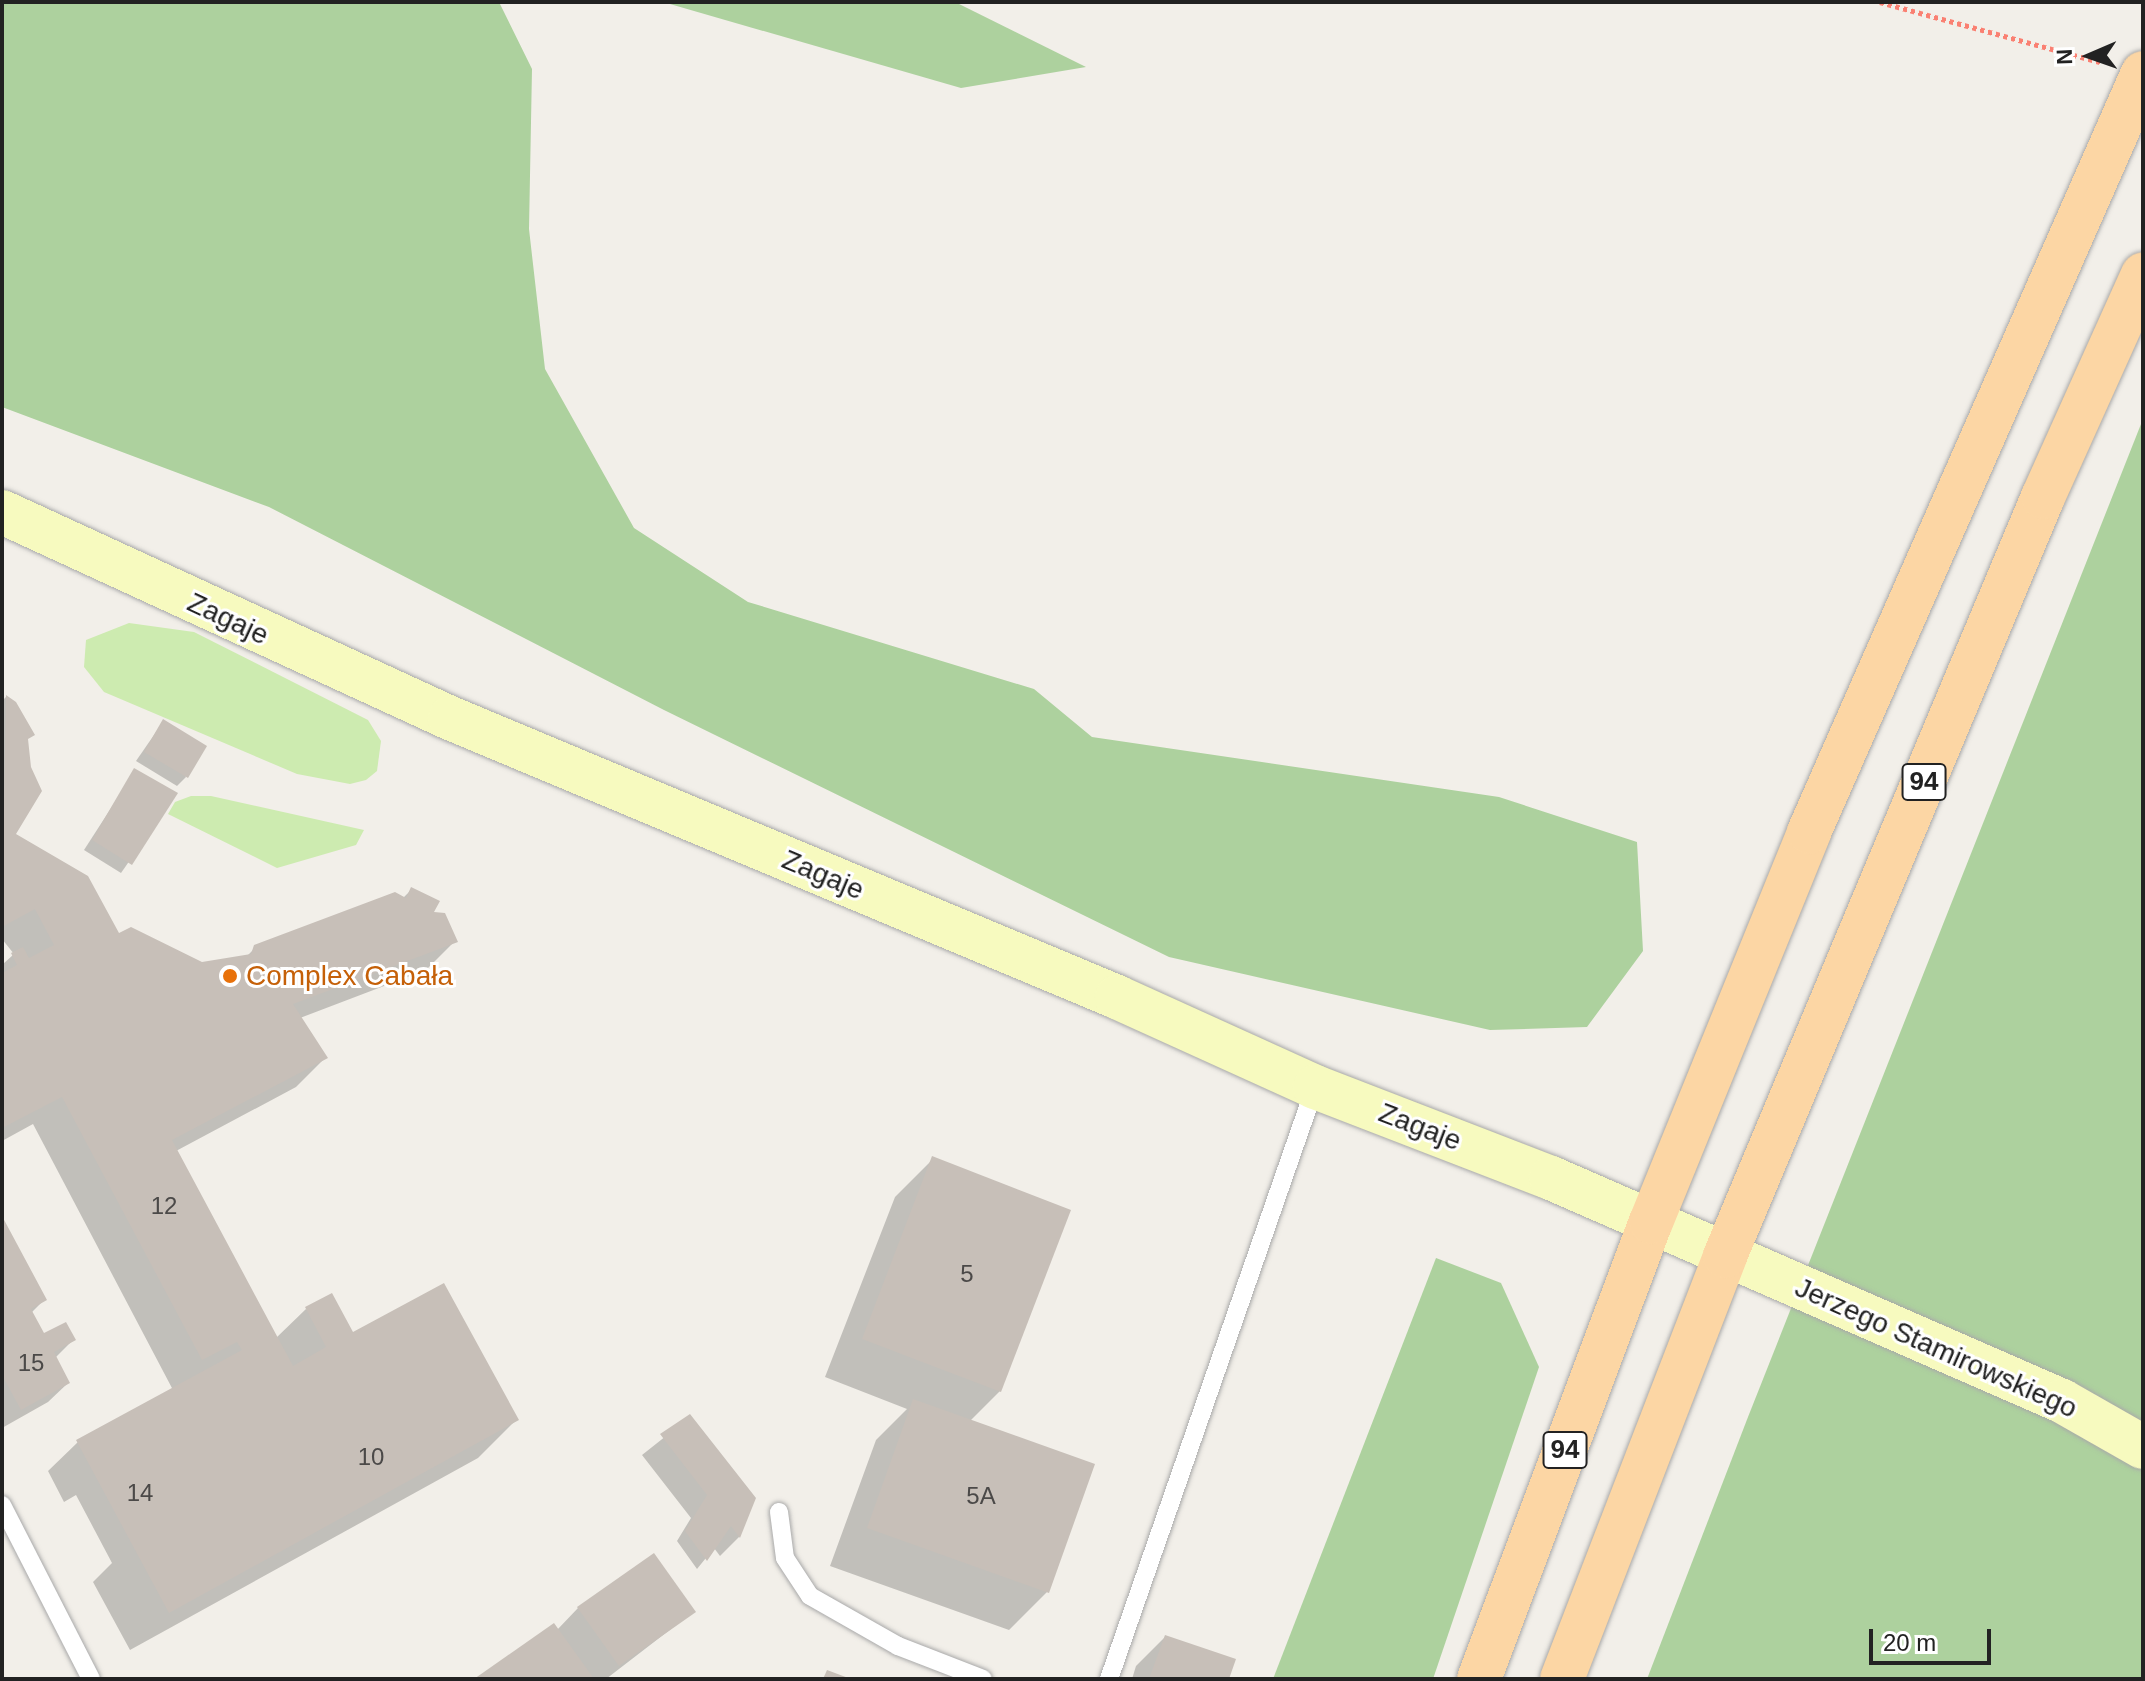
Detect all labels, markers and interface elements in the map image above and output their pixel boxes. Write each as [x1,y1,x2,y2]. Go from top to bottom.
north arrow [2049,16,2129,96]
text: N [2052,48,2077,65]
street label: Zagaje [182,586,274,652]
road number: 94 [1900,760,1948,804]
street label: Zagaje [777,843,869,907]
place label: Complex Cabała [246,959,453,993]
marker: Complex Cabała [221,967,239,985]
street label: Zagaje [1374,1096,1466,1158]
house number: 12 [151,1192,177,1220]
house number: 5 [960,1260,974,1288]
street label: Jerzego Stamirowskiego [1790,1271,2082,1425]
house number: 15 [18,1349,44,1377]
road number: 94 [1541,1428,1589,1472]
house number: 10 [358,1443,384,1471]
house number: 14 [127,1479,153,1507]
house number: 5A [966,1482,996,1510]
scale bar [1873,1613,1995,1663]
text: 20 m [1883,1629,1936,1656]

